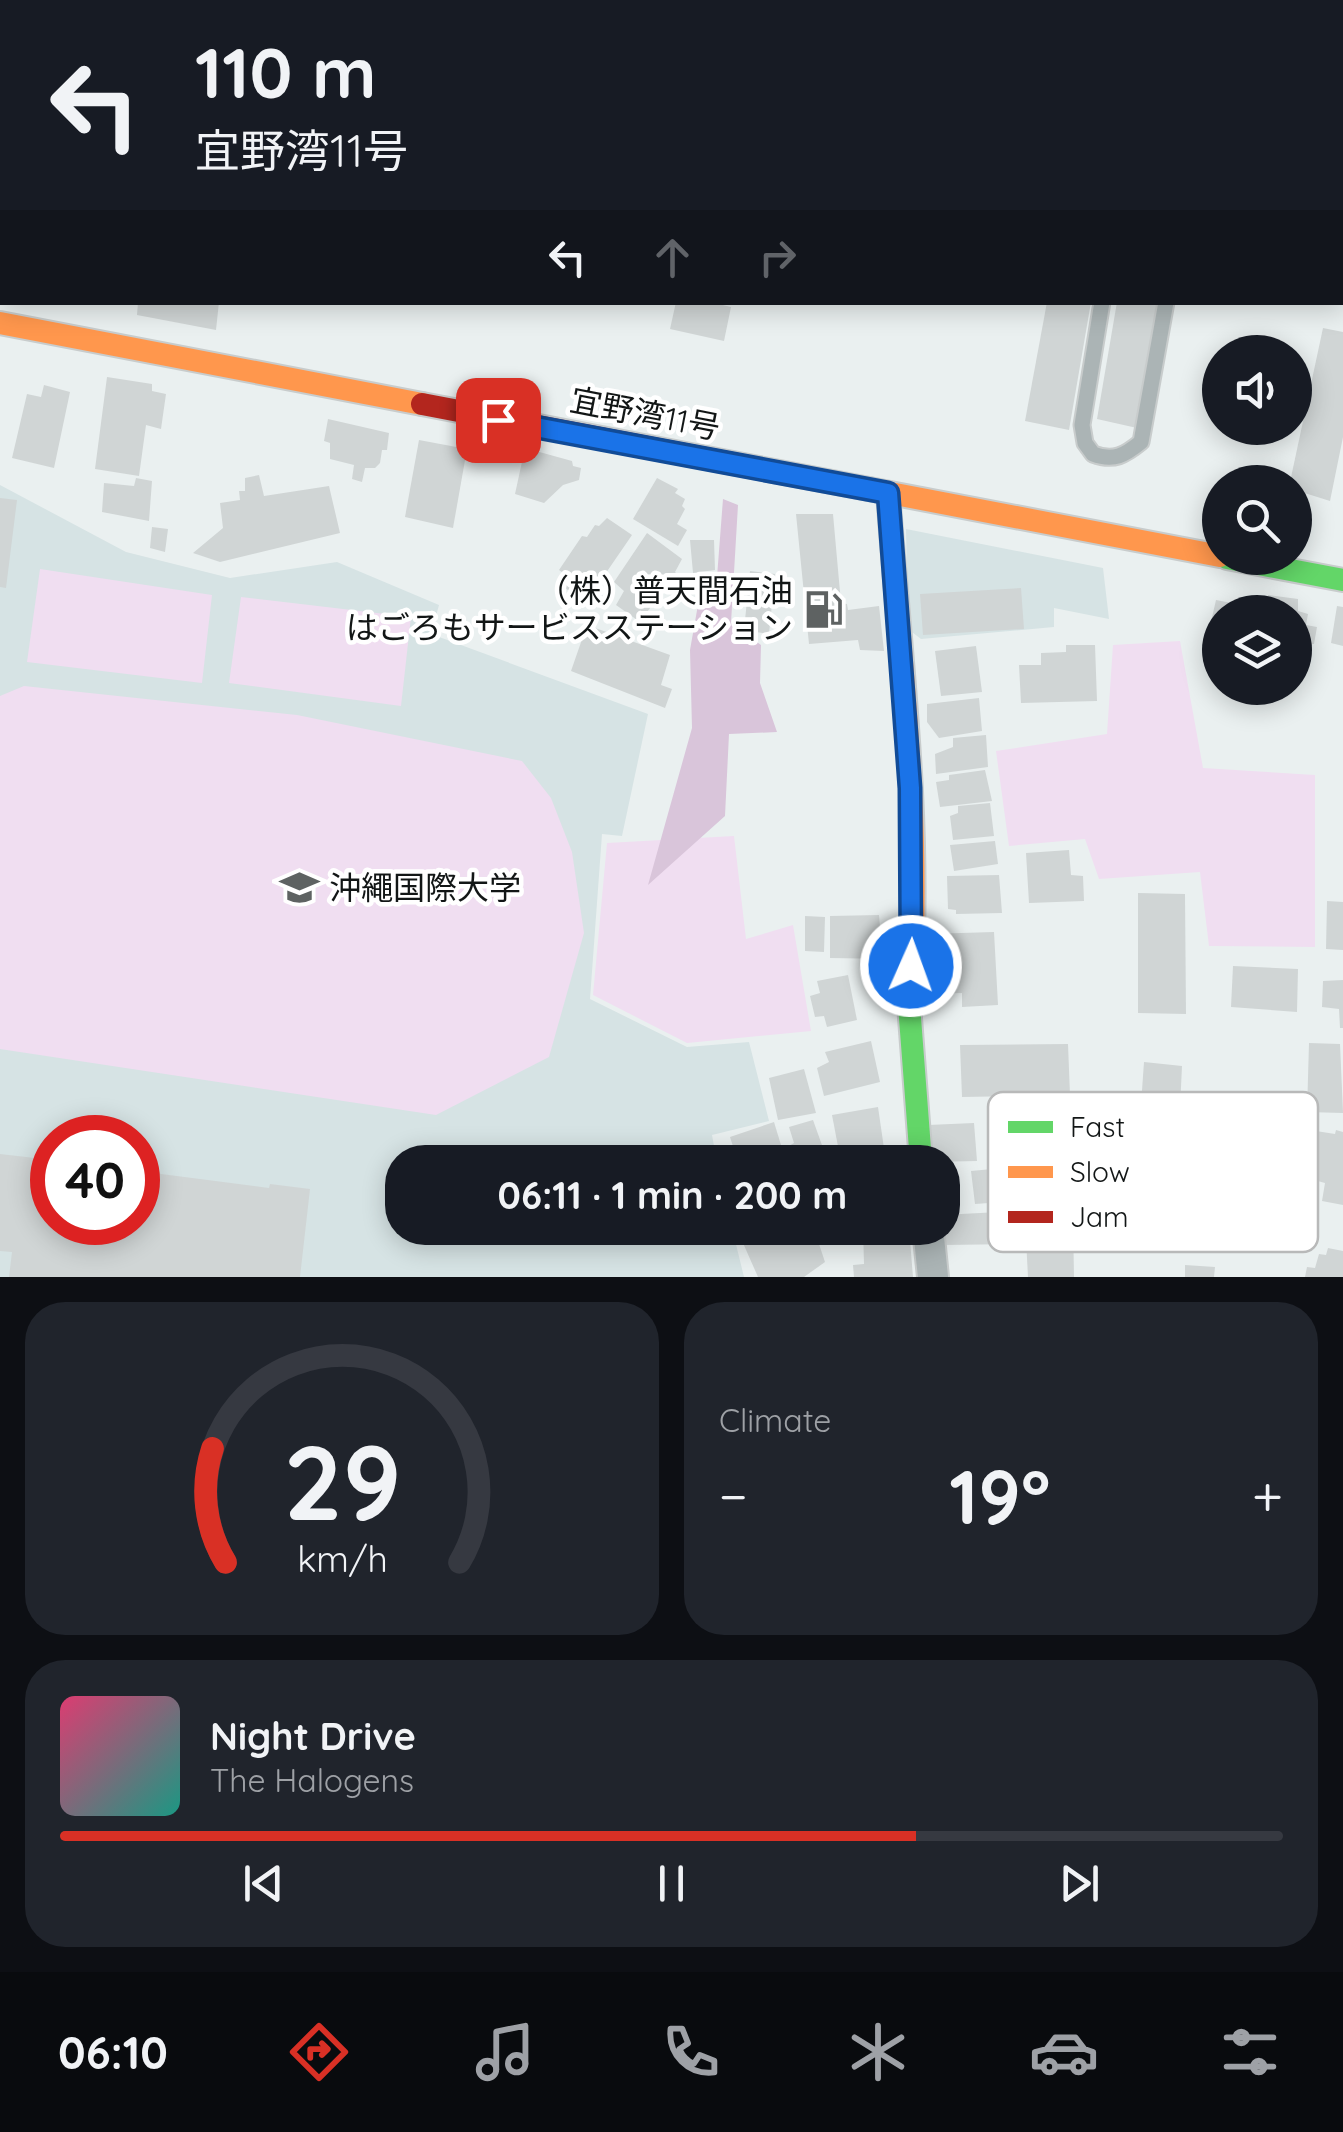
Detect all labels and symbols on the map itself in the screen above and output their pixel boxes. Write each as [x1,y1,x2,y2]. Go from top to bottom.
pin [456,378,541,463]
street label: 宜野湾11号 [567,379,723,447]
place label: （株）普天間石油 はごろもサービスステーション [346,570,793,647]
fuel station icon: （株）普天間石油 はごろもサービスステーション [802,588,844,630]
school or university icon: 沖繩国際大学 [278,867,320,909]
place label: 沖繩国際大学 [329,867,521,907]
position arrow [859,914,963,1018]
legend [988,1092,1318,1252]
text: Fast [1070,1109,1125,1144]
speed limit sign: 40 [30,1115,160,1245]
text: Slow [1070,1154,1130,1189]
text: Jam [1070,1199,1129,1234]

